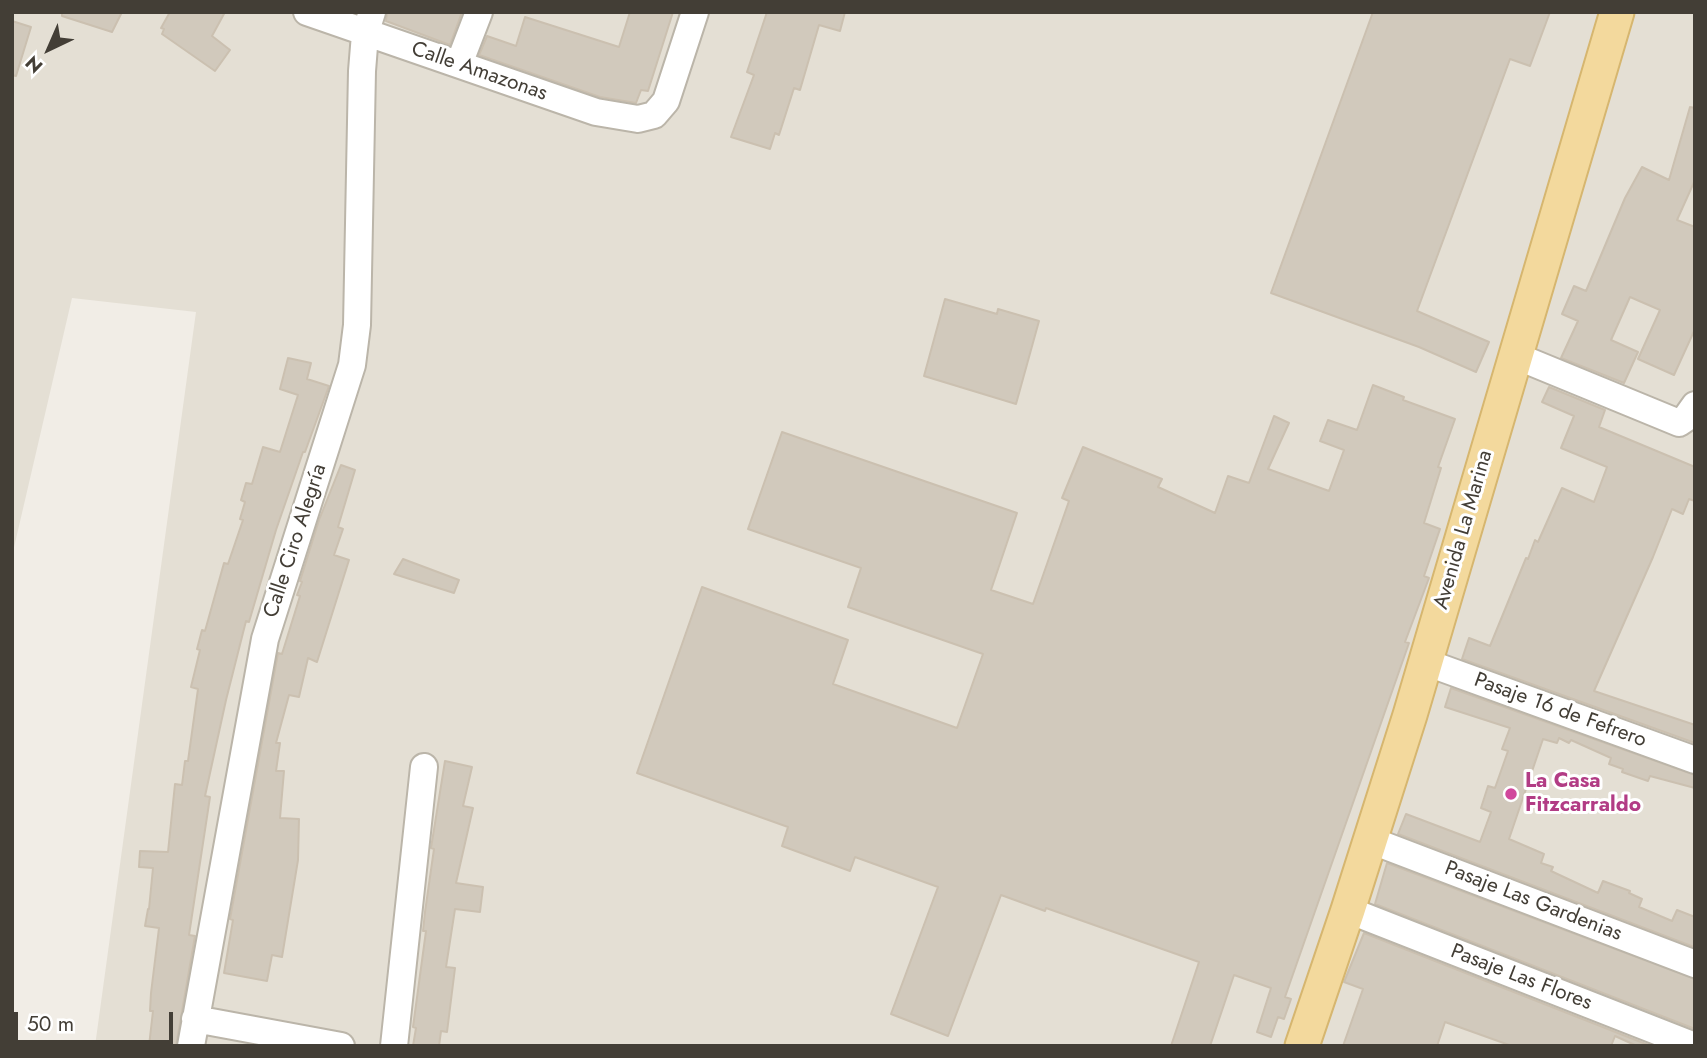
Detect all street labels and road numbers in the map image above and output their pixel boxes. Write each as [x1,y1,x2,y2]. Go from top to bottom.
street label: Calle Amazonas [408,37,550,107]
street label: Avenida La Marina [1429,448,1499,612]
street label: Calle Ciro Alegría [259,461,333,621]
street label: Pasaje 16 de Fefrero [1470,668,1650,754]
street label: Pasaje Las Gardenias [1441,857,1625,947]
street label: Pasaje Las Flores [1447,940,1595,1016]

